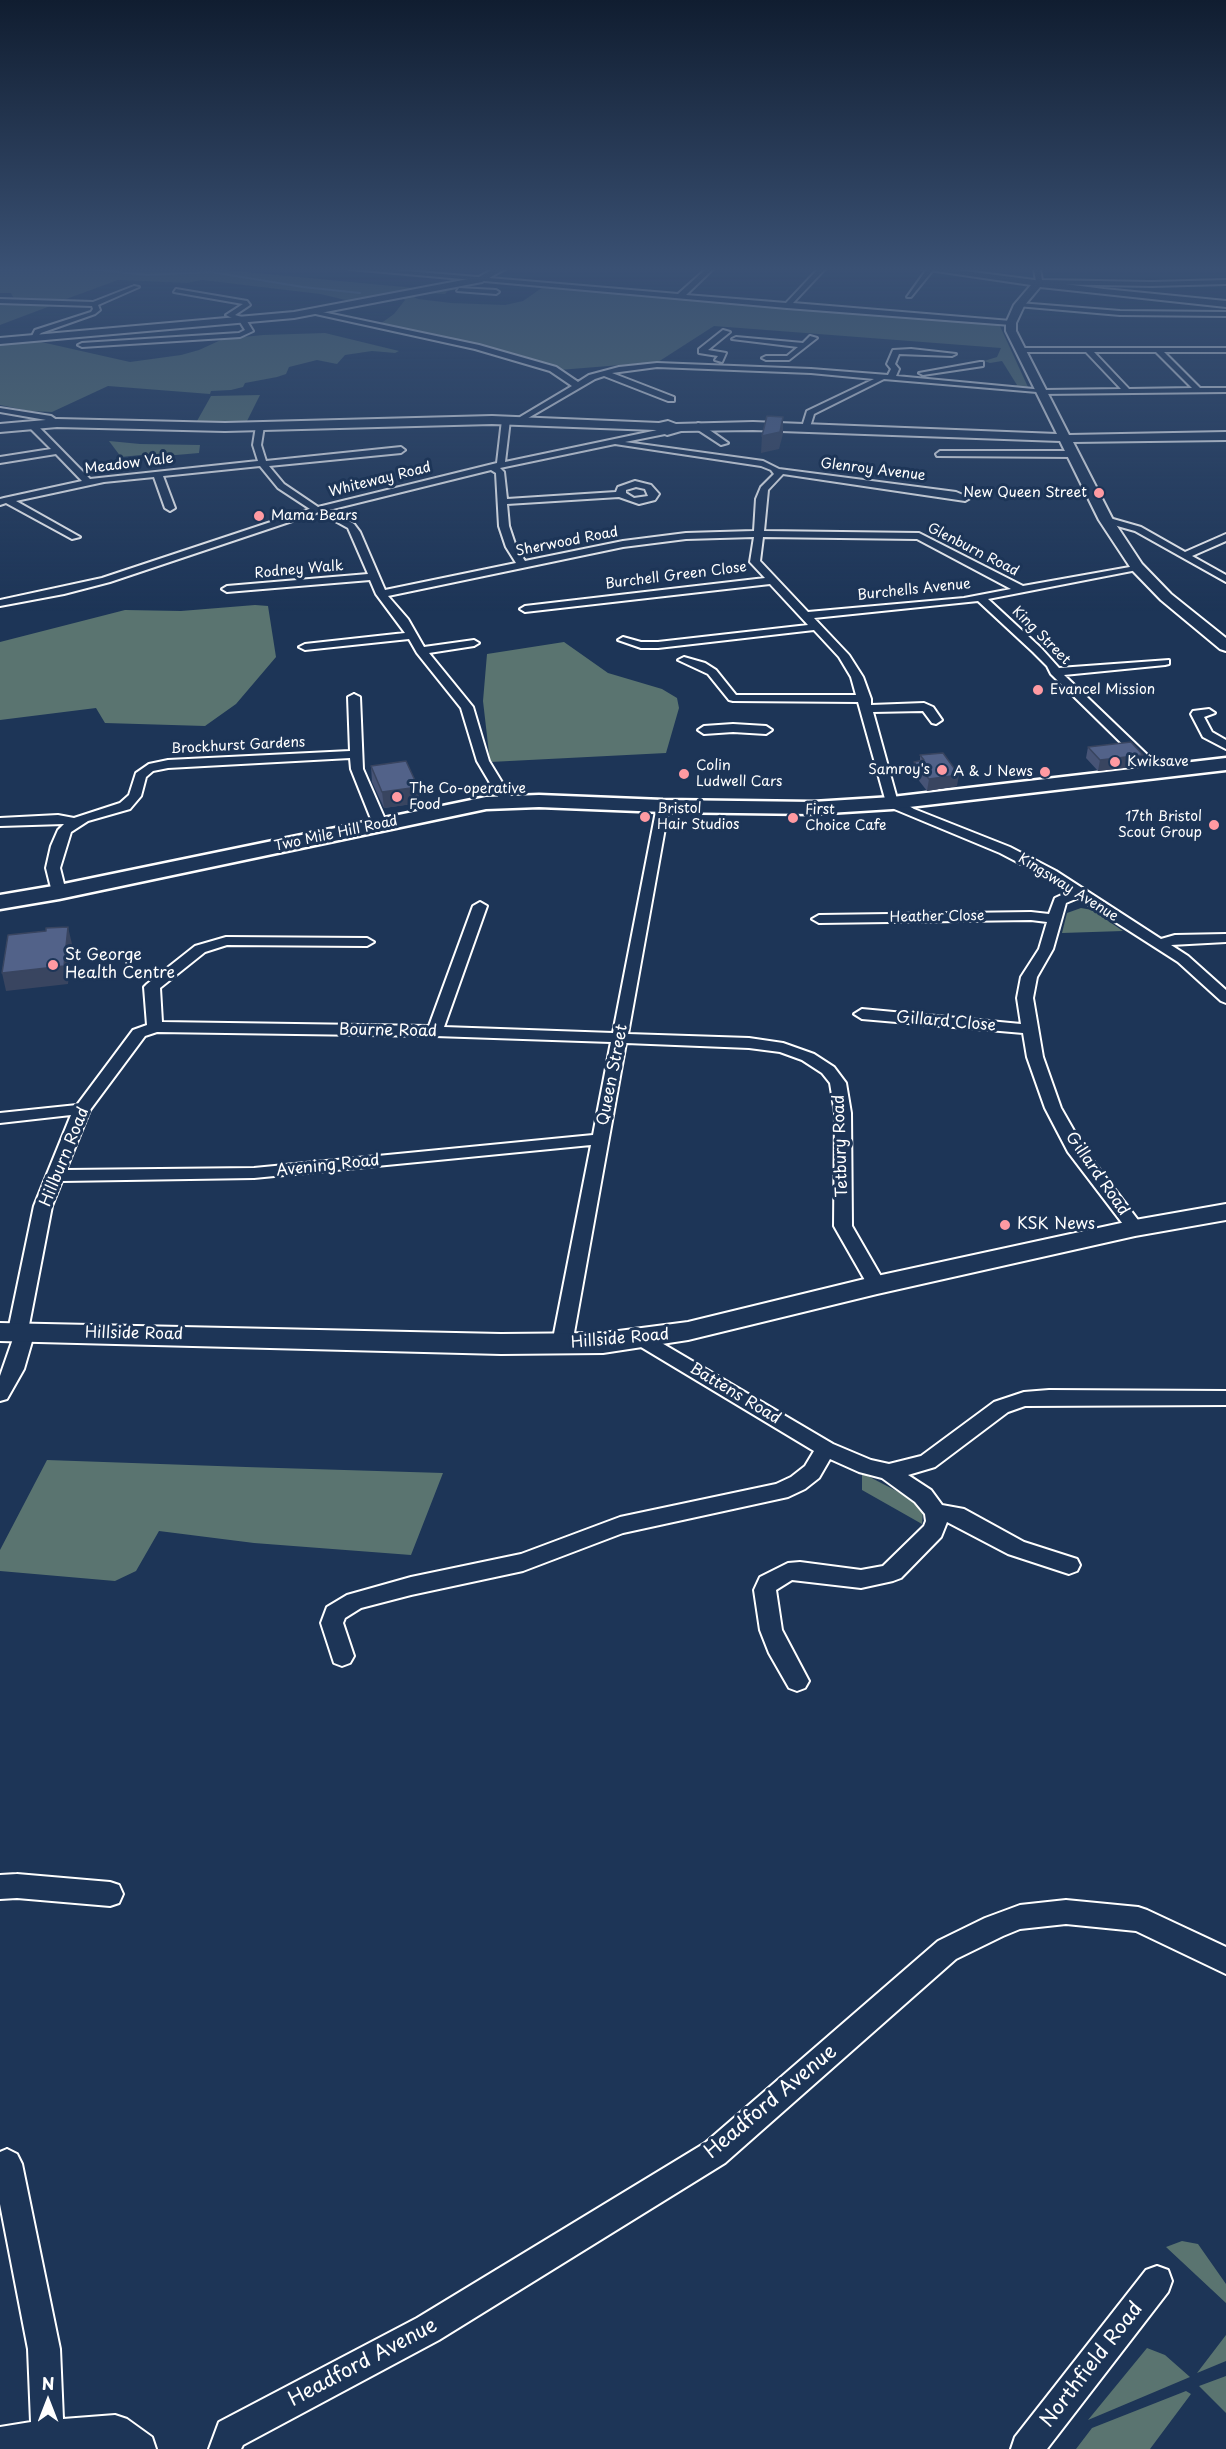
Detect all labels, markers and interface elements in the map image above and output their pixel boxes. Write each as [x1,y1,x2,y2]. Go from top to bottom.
street label: Meadow Vale [84,450,174,478]
street label: Glenroy Avenue [820,455,926,485]
street label: Whiteway Road [327,459,433,501]
place label: New Queen Street [963,485,1087,501]
marker: New Queen Street [1092,486,1106,500]
place label: Mama Bears [271,508,357,524]
marker: Mama Bears [252,509,266,523]
street label: Glenburn Road [925,520,1021,580]
street label: Sherwood Road [514,524,620,560]
street label: Rodney Walk [254,558,344,582]
street label: Burchell Green Close [604,559,748,593]
street label: Burchells Avenue [857,576,971,604]
street label: King Street [1008,603,1074,669]
place label: Evancel Mission [1050,682,1155,698]
marker: Evancel Mission [1031,683,1045,697]
street label: Brockhurst Gardens [170,734,306,758]
place label: Kwiksave [1127,754,1189,770]
marker: Kwiksave [1108,755,1122,769]
place label: Colin Ludwell Cars [696,758,782,790]
place label: Samroy's [868,762,930,778]
marker: Samroy's [935,763,949,777]
place label: A & J News [953,764,1033,780]
marker: A & J News [1038,765,1052,779]
marker: Colin Ludwell Cars [677,767,691,781]
place label: The Co-operative Food [409,781,526,814]
marker: The Co-operative Food [390,790,404,804]
place label: Bristol Hair Studios [657,801,739,834]
place label: First Choice Cafe [805,802,886,834]
place label: 17th Bristol Scout Group [1118,809,1202,842]
marker: Bristol Hair Studios [638,810,652,824]
marker: First Choice Cafe [786,811,800,825]
street label: Two Mile Hill Road [273,813,399,855]
marker: 17th Bristol Scout Group [1207,818,1221,832]
street label: Kingsway Avenue [1015,850,1121,926]
street label: Heather Close [890,908,984,926]
place label: St George Health Centre [65,946,175,984]
marker: St George Health Centre [46,958,60,972]
street label: Gillard Close [895,1008,997,1036]
street label: Bourne Road [339,1021,437,1041]
street label: Queen Street [594,1023,632,1127]
street label: Tetbury Road [830,1094,852,1198]
street label: Hillburn Road [36,1105,94,1209]
street label: Gillard Road [1061,1128,1133,1220]
street label: Avening Road [275,1151,381,1181]
place label: KSK News [1017,1215,1095,1235]
marker: KSK News [998,1218,1012,1232]
street label: Hillside Road [85,1324,183,1344]
street label: Hillside Road [570,1325,670,1353]
street label: Battens Road [686,1359,784,1429]
street label: Headford Avenue [700,2040,842,2164]
street label: Northfield Road [1036,2298,1148,2432]
street label: Headford Avenue [284,2314,442,2412]
north arrow [18,2371,78,2431]
text: N [42,2371,54,2395]

